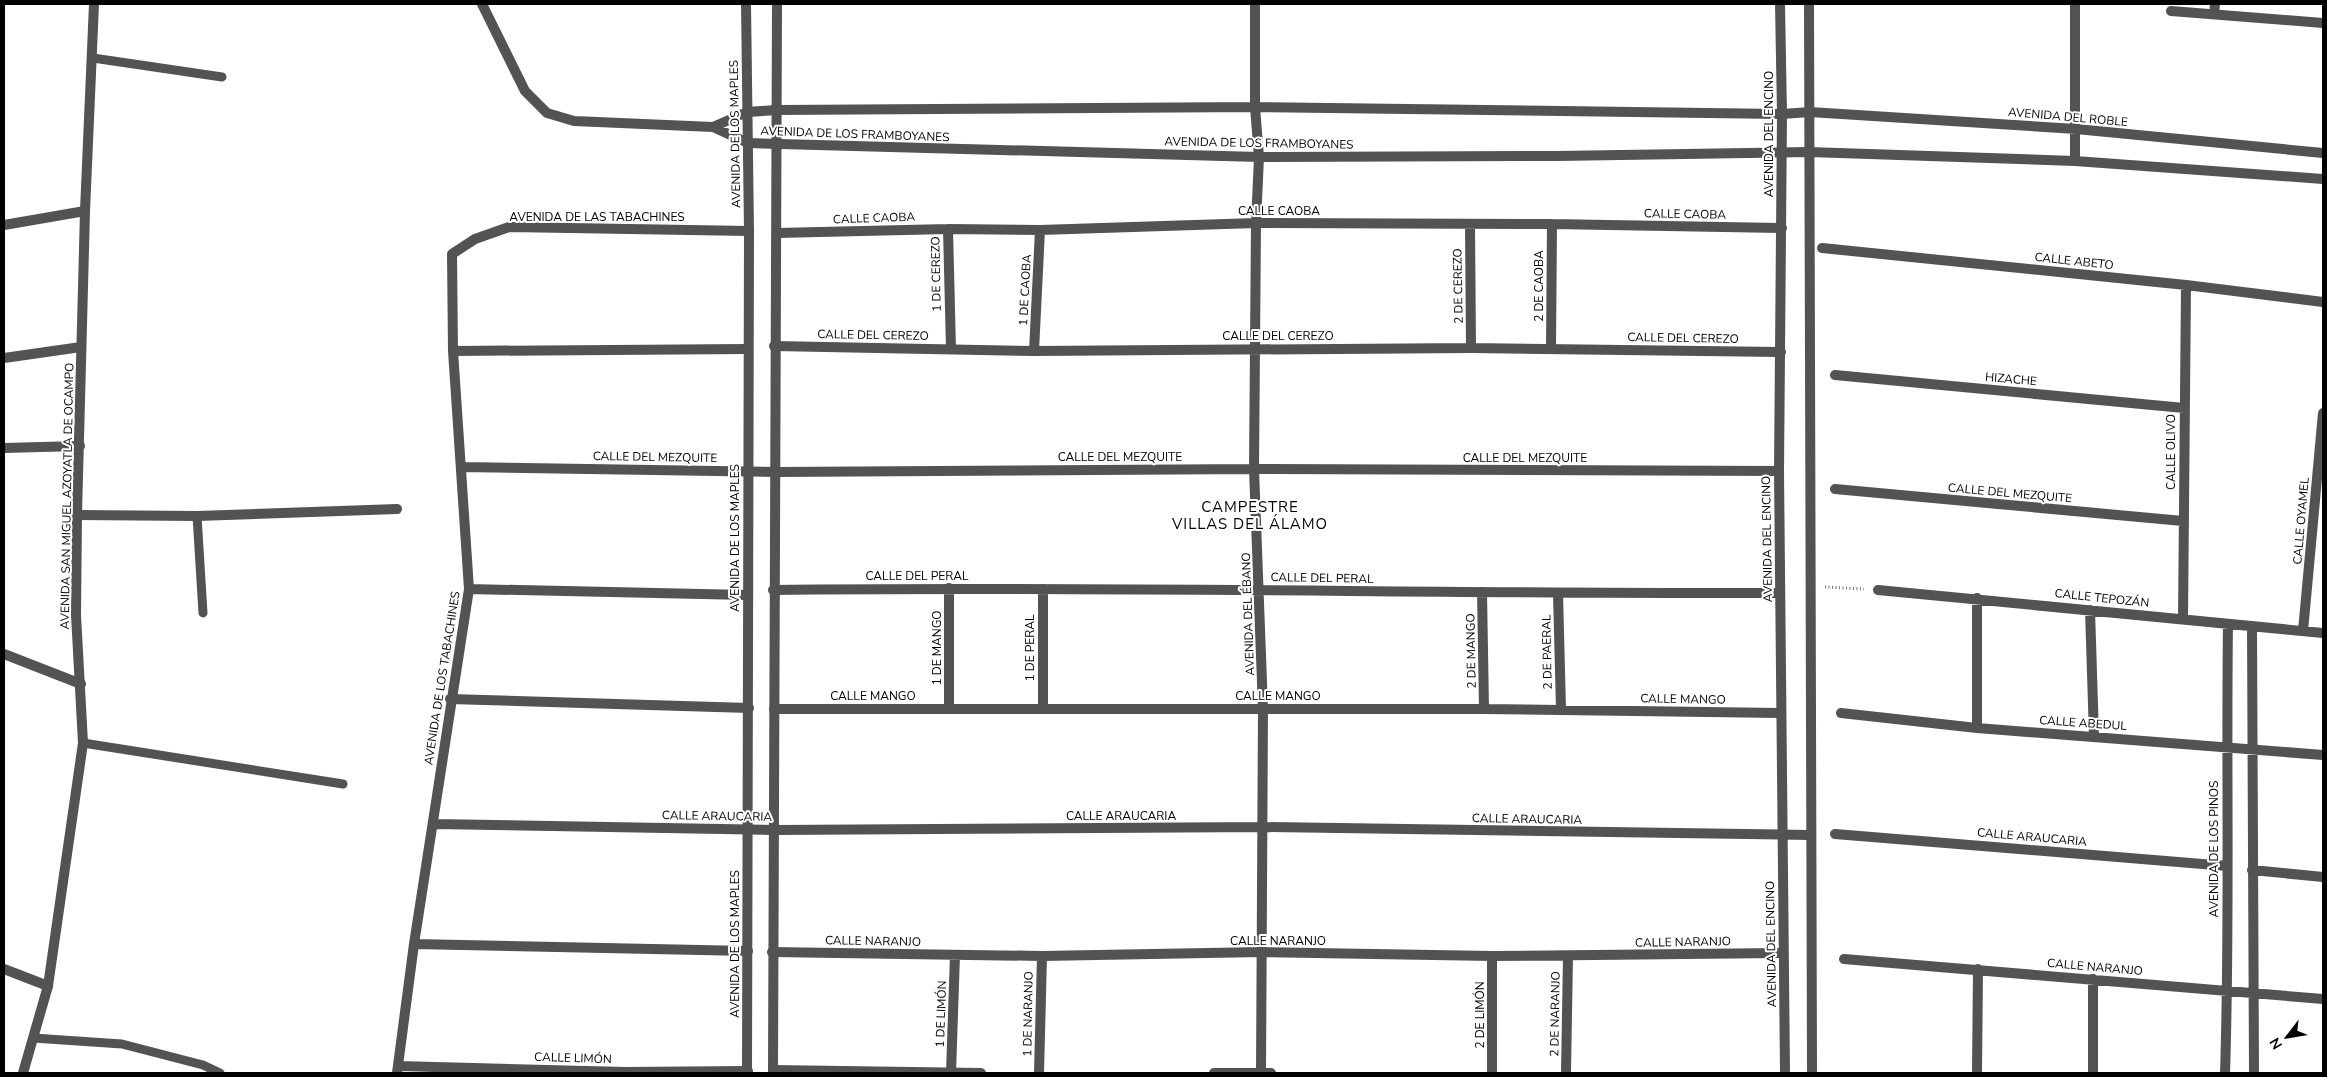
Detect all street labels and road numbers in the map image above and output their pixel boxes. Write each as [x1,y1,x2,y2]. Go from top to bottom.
street label: AVENIDA DE LOS MAPLES [726,60,744,208]
street label: AVENIDA DEL ENCINO [1761,71,1777,197]
street label: AVENIDA DEL ROBLE [2007,104,2129,130]
street label: AVENIDA DE LOS FRAMBOYANES [760,123,950,145]
street label: AVENIDA DE LOS FRAMBOYANES [1164,133,1354,153]
street label: CALLE CAOBA [1238,203,1320,219]
street label: CALLE CAOBA [1644,205,1726,223]
street label: AVENIDA DE LAS TABACHINES [509,209,685,225]
street label: CALLE CAOBA [833,209,916,227]
street label: 1 DE CEREZO [927,236,945,312]
street label: 2 DE CEREZO [1449,248,1467,324]
street label: CALLE ABETO [2034,249,2114,273]
street label: 2 DE CAOBA [1531,250,1547,322]
street label: 1 DE CAOBA [1015,254,1035,326]
street label: CALLE DEL CEREZO [817,326,929,344]
street label: CALLE DEL CEREZO [1222,328,1334,344]
street label: CALLE DEL CEREZO [1627,329,1739,347]
street label: AVENIDA SAN MIGUEL AZOYATLA DE OCAMPO [57,362,77,630]
street label: HIZACHE [1984,369,2038,389]
street label: CALLE OLIVO [2163,414,2179,490]
street label: CALLE DEL MEZQUITE [593,448,717,466]
street label: CALLE DEL MEZQUITE [1058,449,1182,465]
street label: CALLE DEL MEZQUITE [1463,450,1587,466]
street label: AVENIDA DE LOS MAPLES [727,464,743,612]
street label: AVENIDA DEL ENCINO [1758,476,1776,602]
street label: CALLE OYAMEL [2289,476,2313,565]
street label: CALLE DEL MEZQUITE [1947,480,2073,506]
street label: AVENIDA DEL ÉBANO [1238,552,1258,676]
street label: CALLE DEL PERAL [866,568,969,584]
street label: CALLE DEL PERAL [1270,569,1374,587]
street label: CALLE TEPOZÁN [2054,585,2150,611]
street label: AVENIDA DE LOS TABACHINES [420,590,464,766]
street label: 1 DE MANGO [929,610,945,686]
street label: 2 DE MANGO [1462,613,1480,689]
street label: 1 DE PERAL [1022,614,1038,682]
street label: 2 DE PAERAL [1538,614,1556,690]
street label: CALLE MANGO [830,688,916,704]
street label: CALLE MANGO [1235,688,1321,704]
street label: CALLE MANGO [1640,690,1726,708]
street label: CALLE ABEDUL [2039,712,2128,734]
street label: AVENIDA DE LOS PINOS [2206,781,2222,917]
street label: CALLE ARAUCARIA [662,807,773,825]
street label: CALLE ARAUCARIA [1066,808,1176,824]
street label: CALLE ARAUCARIA [1472,810,1583,828]
street label: CALLE ARAUCARIA [1976,824,2088,850]
street label: AVENIDA DE LOS MAPLES [727,870,743,1018]
street label: AVENIDA DEL ENCINO [1762,881,1780,1007]
street label: CALLE NARANJO [825,932,921,950]
street label: CALLE NARANJO [1230,933,1326,949]
street label: CALLE NARANJO [1635,933,1731,951]
street label: CALLE NARANJO [2047,955,2143,979]
street label: 1 DE NARANJO [1019,971,1037,1057]
street label: 2 DE NARANJO [1546,971,1564,1057]
street label: 1 DE LIMÓN [932,980,950,1048]
street label: 2 DE LIMÓN [1472,981,1488,1049]
street label: CALLE LIMÓN [534,1049,612,1067]

